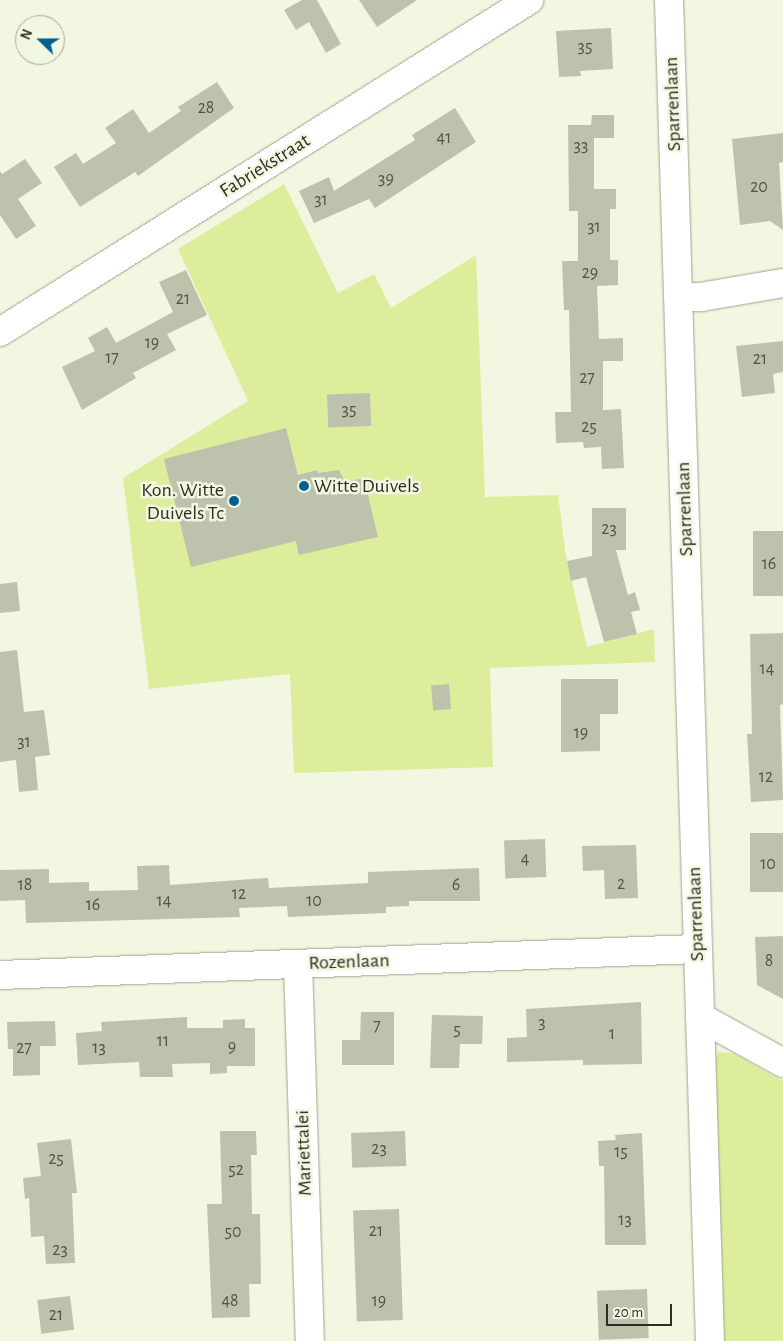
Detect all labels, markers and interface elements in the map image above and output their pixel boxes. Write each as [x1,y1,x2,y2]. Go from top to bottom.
north arrow [15,15,65,65]
text: N [19,28,35,42]
house number: 35 [578,36,592,58]
street label: Sparrenlaan [659,56,687,152]
house number: 28 [198,97,214,119]
house number: 41 [437,127,451,149]
street label: Fabriekstraat [215,129,315,203]
house number: 33 [574,135,588,157]
house number: 39 [378,168,394,190]
house number: 20 [750,176,768,198]
house number: 31 [314,189,328,211]
house number: 31 [587,216,601,238]
house number: 29 [582,262,598,284]
house number: 21 [176,288,190,310]
house number: 19 [145,332,159,354]
house number: 17 [105,347,119,369]
house number: 21 [753,348,767,370]
house number: 27 [579,367,595,389]
house number: 35 [342,399,356,421]
house number: 25 [581,416,597,438]
street label: Sparrenlaan [671,461,699,557]
place label: Witte Duivels [314,474,419,498]
place label: Kon. Witte Duivels Tc [141,478,224,525]
marker: Witte Duivels [298,480,310,492]
marker: Kon. Witte Duivels Tc [228,495,240,507]
house number: 23 [601,518,617,540]
house number: 16 [762,553,776,575]
house number: 14 [760,658,774,680]
house number: 19 [574,722,588,744]
house number: 31 [17,731,31,753]
house number: 12 [759,766,773,788]
house number: 4 [521,848,529,870]
house number: 10 [760,853,776,875]
street label: Sparrenlaan [682,866,710,962]
house number: 2 [617,873,625,895]
house number: 18 [18,874,32,896]
house number: 6 [452,874,460,896]
house number: 12 [232,883,246,905]
house number: 14 [157,890,171,912]
house number: 10 [306,890,322,912]
house number: 16 [86,894,100,916]
street label: Rozenlaan [308,949,390,975]
house number: 8 [765,950,773,972]
house number: 3 [538,1012,546,1034]
house number: 7 [373,1015,381,1037]
house number: 5 [453,1019,461,1041]
house number: 1 [609,1023,615,1045]
house number: 11 [157,1030,169,1052]
house number: 9 [228,1036,236,1058]
house number: 27 [16,1037,32,1059]
house number: 13 [92,1037,106,1059]
street label: Mariettalei [291,1110,317,1196]
house number: 23 [371,1138,387,1160]
house number: 15 [614,1141,628,1163]
house number: 25 [48,1148,64,1170]
house number: 52 [228,1159,244,1181]
house number: 13 [618,1209,632,1231]
house number: 21 [369,1220,383,1242]
house number: 50 [224,1221,242,1243]
house number: 23 [52,1239,68,1261]
house number: 48 [221,1290,239,1312]
house number: 19 [372,1290,386,1312]
scale bar [608,1294,674,1326]
house number: 21 [49,1304,63,1326]
text: 20 m [614,1305,643,1320]

